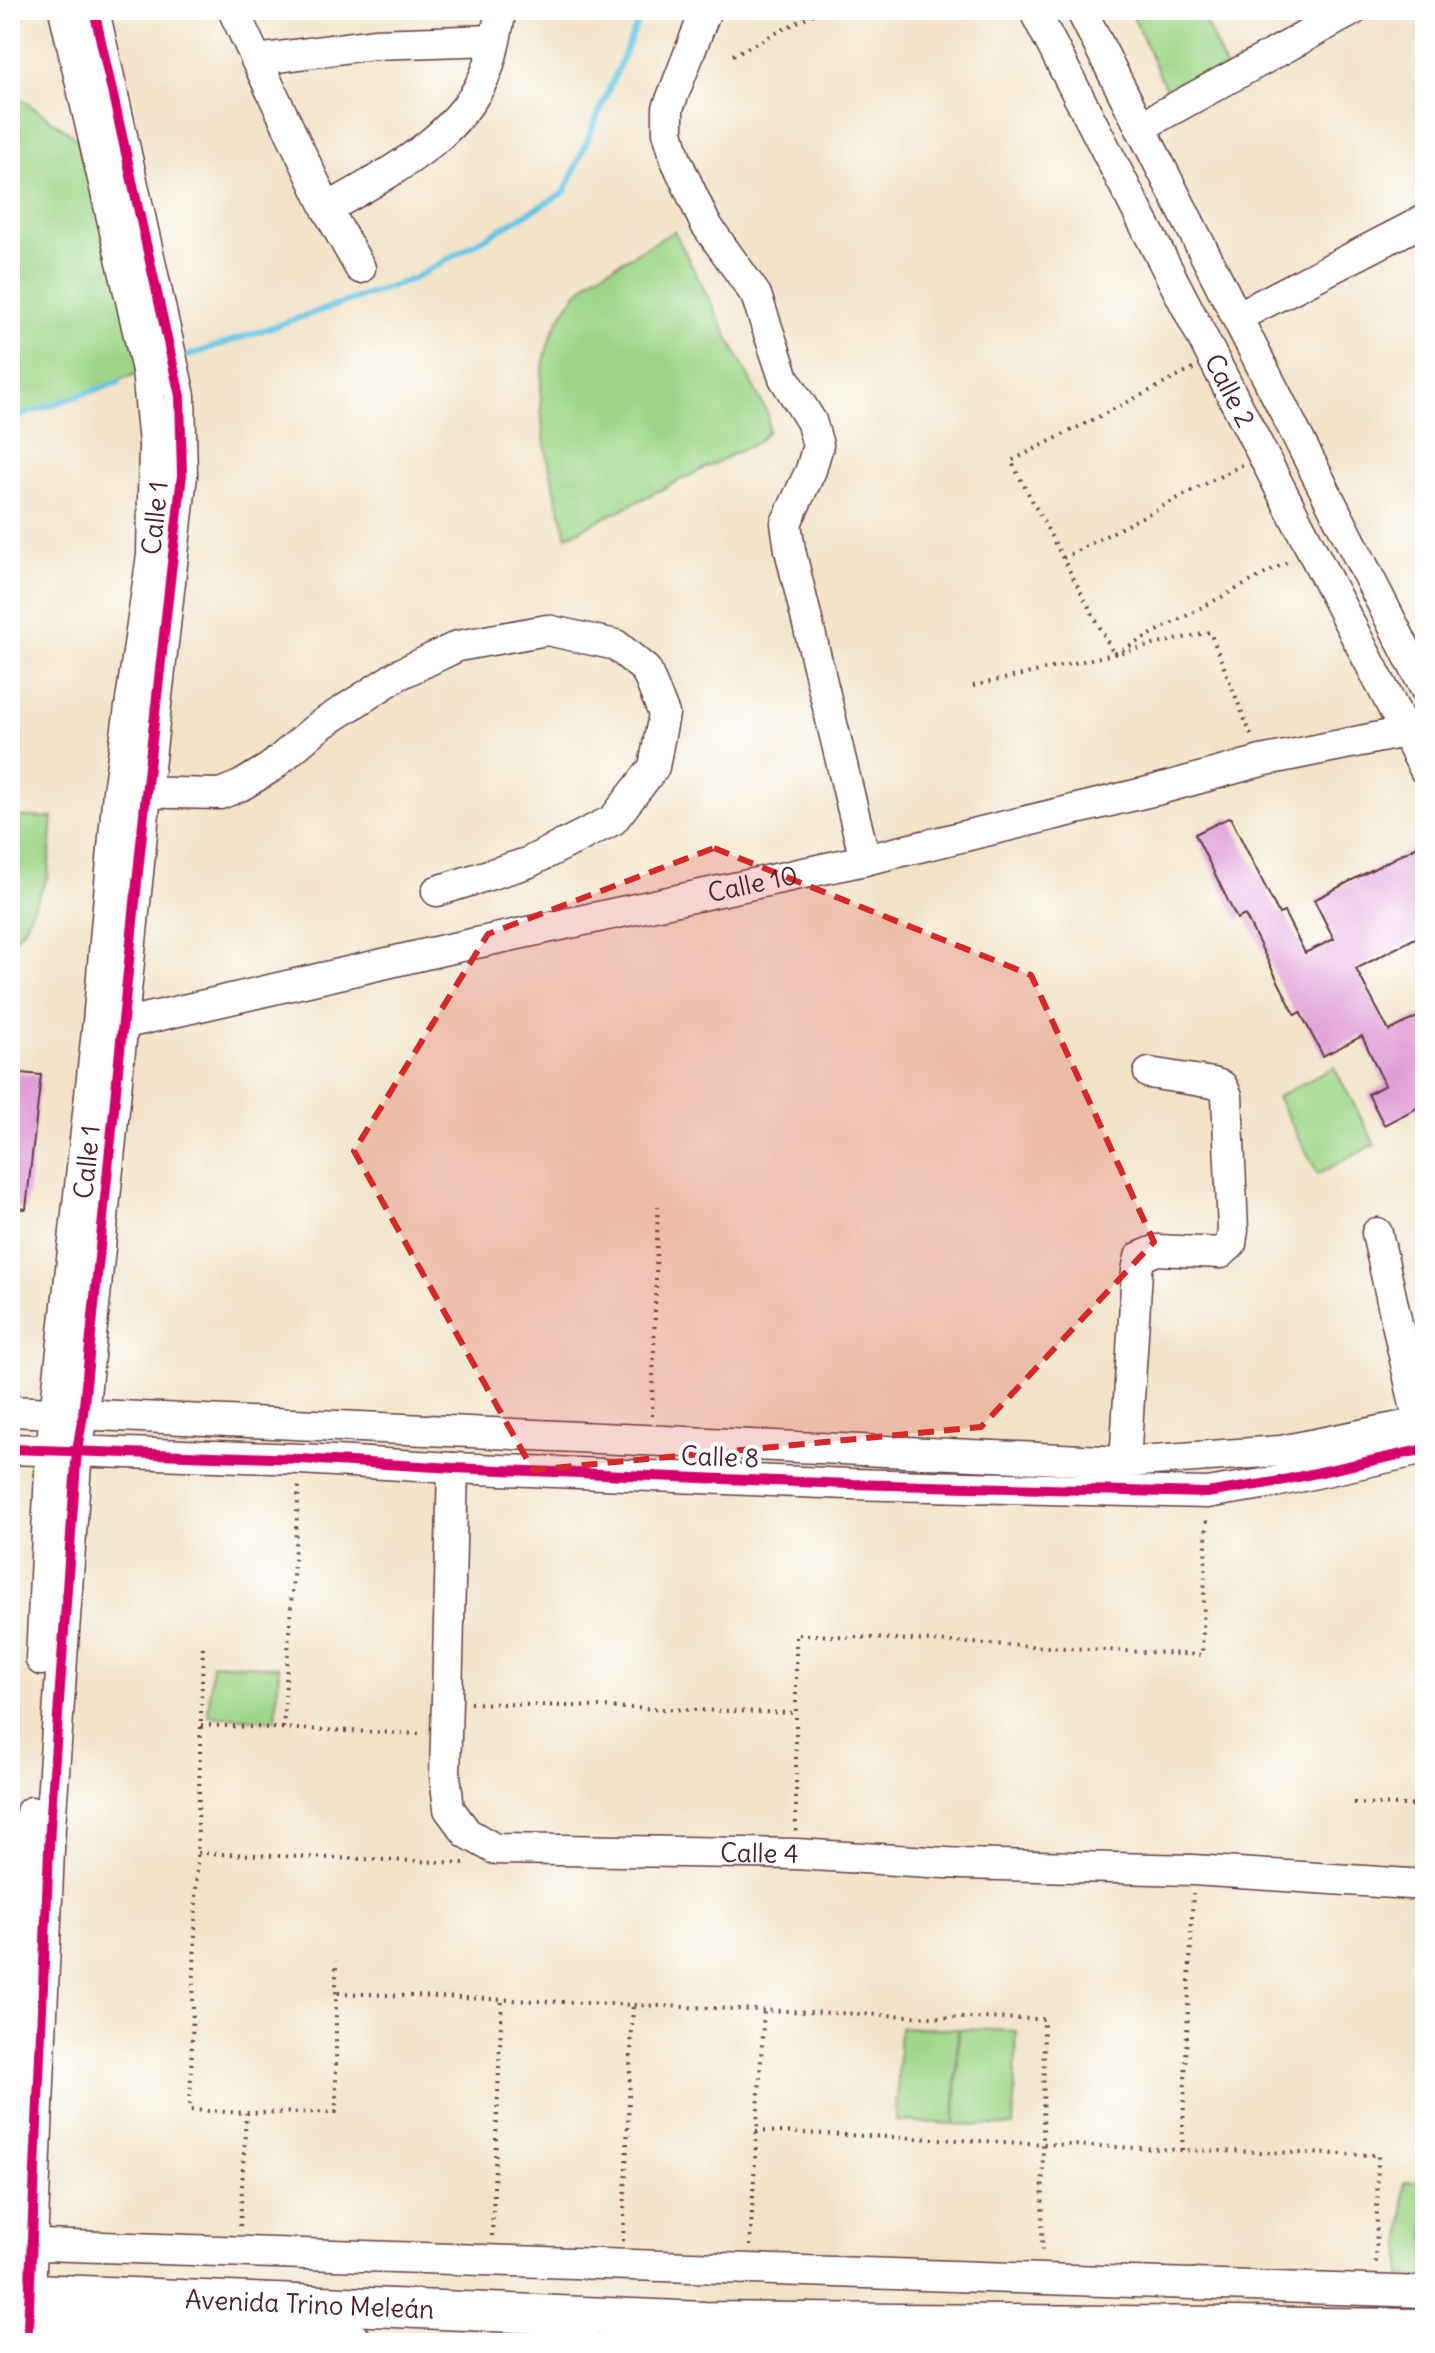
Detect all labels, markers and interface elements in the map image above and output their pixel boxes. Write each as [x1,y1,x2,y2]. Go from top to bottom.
street label: Calle 2 [1198,348,1263,433]
street label: Calle 1 [134,479,175,556]
street label: Calle 10 [705,858,800,909]
street label: Calle 1 [66,1123,107,1200]
street label: Calle 8 [680,1439,760,1474]
street label: Calle 4 [720,1836,799,1870]
street label: Avenida Trino Meleán [185,2282,435,2326]

